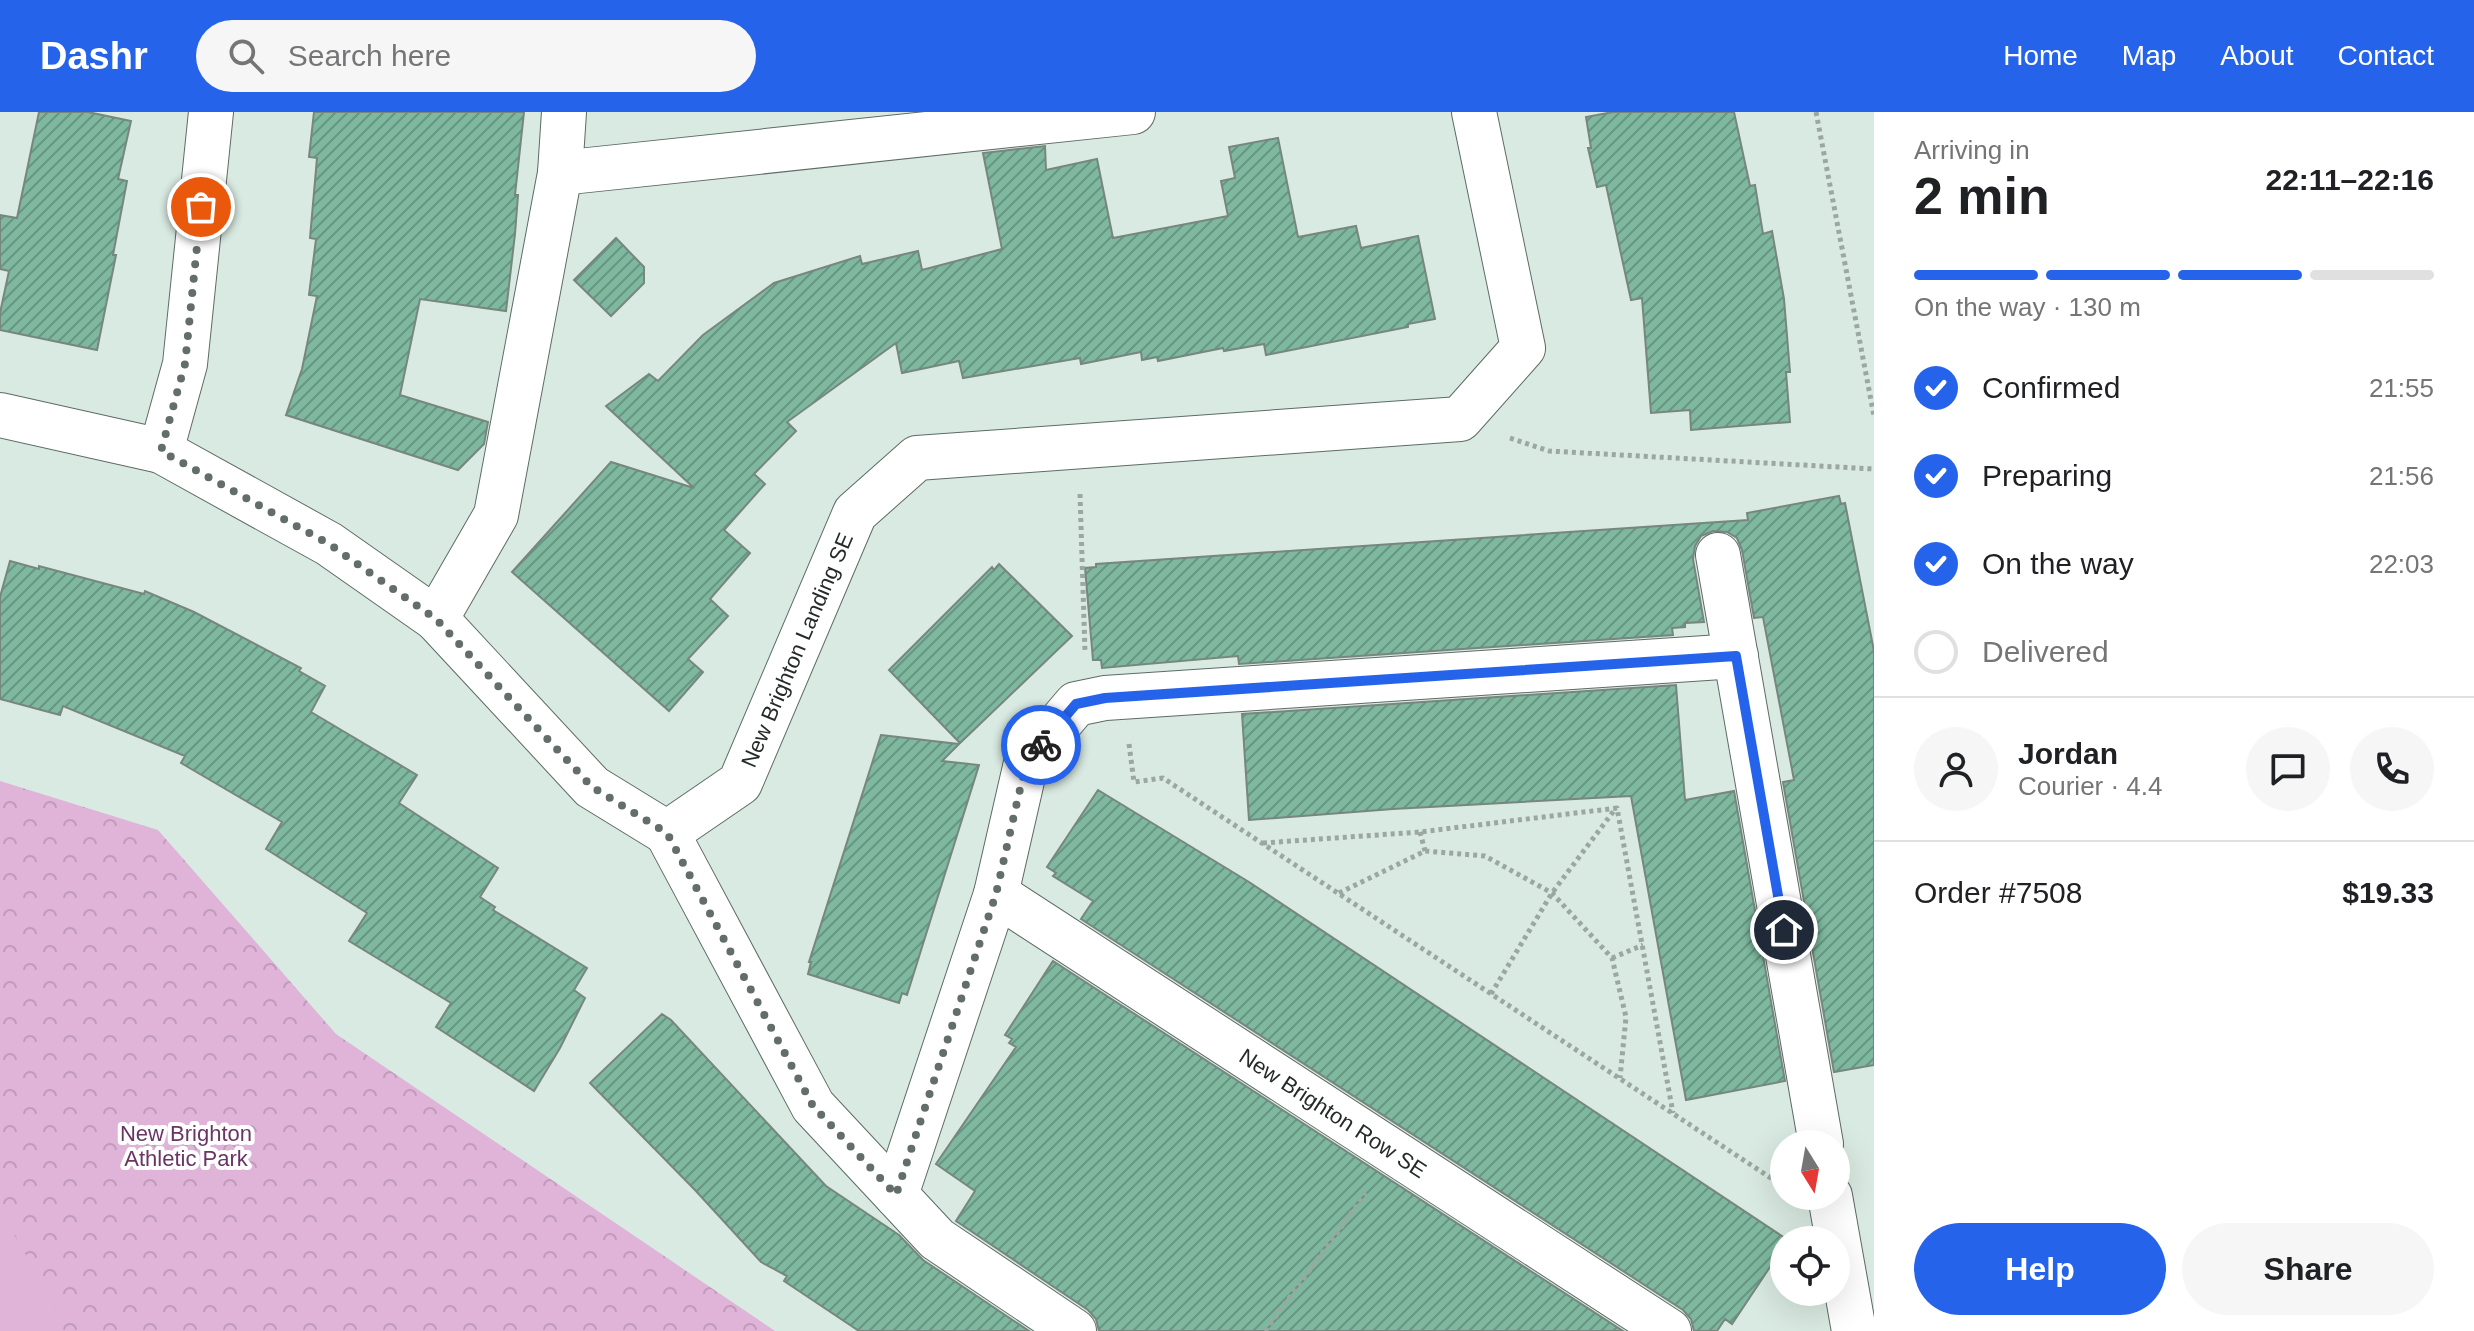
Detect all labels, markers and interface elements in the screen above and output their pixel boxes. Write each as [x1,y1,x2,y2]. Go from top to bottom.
search box [196,20,756,92]
icon: search [224,34,268,78]
text: Dashr [40,35,148,77]
text: Search here [288,39,451,72]
text: Home [2003,40,2078,71]
text: Map [2122,40,2176,71]
text: About [2220,40,2294,71]
text: Contact [2338,40,2434,71]
text: Arriving in [1914,135,2030,165]
text: 22:11–22:16 [2266,163,2434,196]
text: 2 min [1914,167,2050,225]
pin [167,173,235,241]
icon: bag [179,185,223,229]
text: On the way · 130 m [1914,292,2141,322]
icon: check [1914,366,1958,410]
text: Confirmed [1982,371,2120,404]
text: 21:55 [2369,373,2434,403]
icon: check [1914,454,1958,498]
text: Preparing [1982,459,2112,492]
text: 21:56 [2369,461,2434,491]
street label: New Brighton Landing SE [736,529,858,771]
icon: check [1914,542,1958,586]
text: On the way [1982,547,2134,580]
text: 22:03 [2369,549,2434,579]
text: Delivered [1982,635,2109,668]
courier [1001,705,1081,785]
icon: bike [1019,723,1063,767]
button: person [1914,727,1998,811]
button: chat [2246,727,2330,811]
button: phone [2350,727,2434,811]
text: Jordan [2018,737,2118,770]
text: Courier · 4.4 [2018,771,2163,801]
text: Order #7508 [1914,876,2082,909]
text: $19.33 [2342,876,2434,909]
pin [1750,896,1818,964]
icon: home [1762,908,1806,952]
street label: New Brighton Row SE [1235,1043,1431,1183]
park label: New Brighton Athletic Park [120,1121,252,1171]
north arrow [1770,1130,1850,1210]
map controls [1770,1130,1850,1306]
button: Help [1914,1223,2166,1315]
button: Share [2182,1223,2434,1315]
button: locate [1770,1226,1850,1306]

